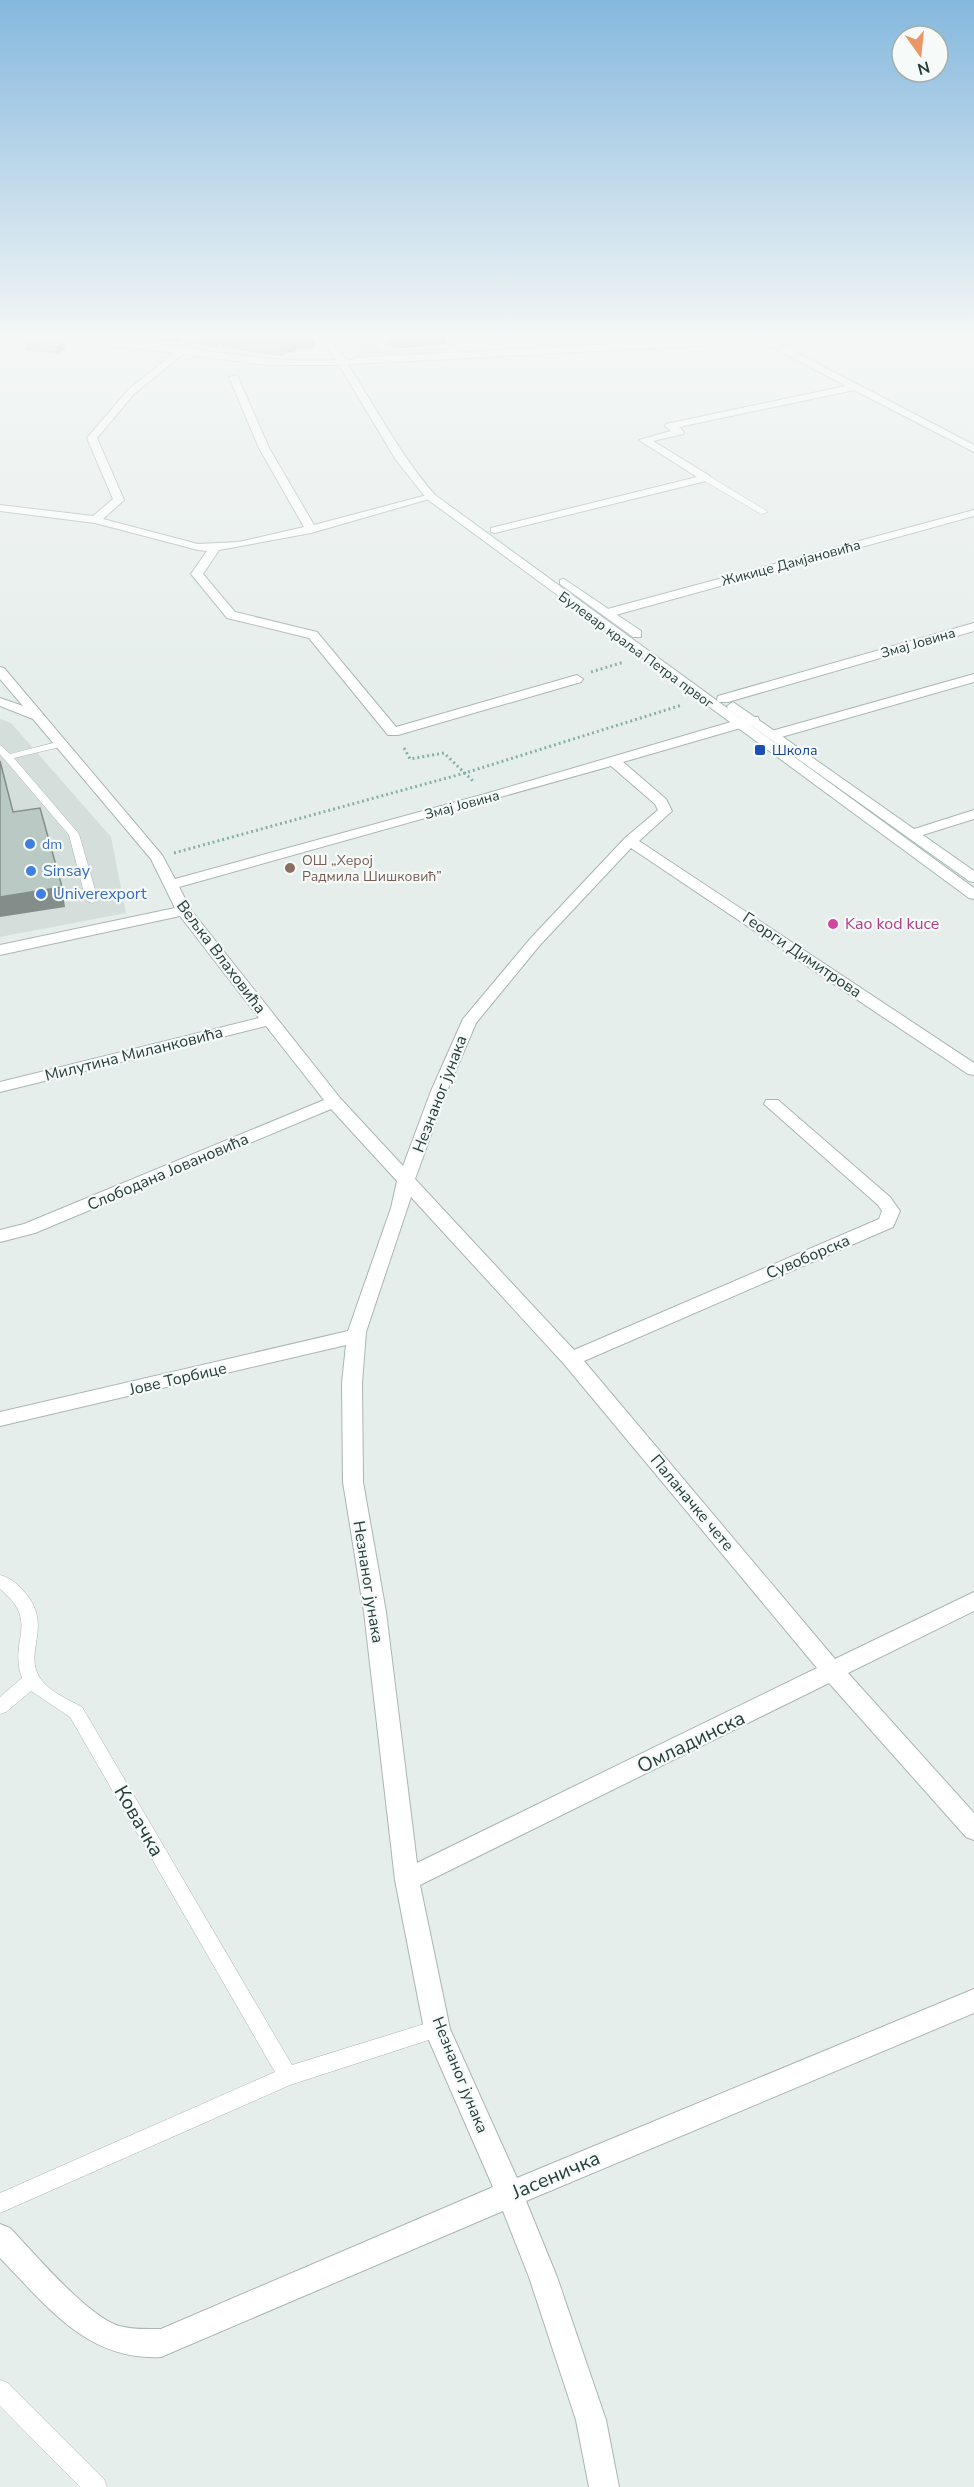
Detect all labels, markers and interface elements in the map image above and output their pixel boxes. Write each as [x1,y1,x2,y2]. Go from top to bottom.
north arrow [890,24,950,84]
text: N [915,55,932,80]
street label: Жикице Дамјановића [719,535,863,591]
street label: Булевар краља Петра првог [555,587,717,713]
street label: Змај Јовина [878,623,958,663]
place label: Школа [772,741,817,760]
marker: Школа [753,743,767,757]
street label: Змај Јовина [422,786,502,824]
place label: dm [42,835,62,854]
marker: dm [23,837,37,851]
place label: ОШ „Херој Радмила Шишковић” [302,851,442,886]
place label: Sinsay [43,860,91,882]
marker: ОШ „Херој Радмила Шишковић” [283,861,297,875]
marker: Sinsay [24,864,38,878]
place label: Univerexport [53,883,147,905]
marker: Univerexport [34,887,48,901]
street label: Вељка Влаховића [171,896,271,1018]
street label: Георги Димитрова [738,907,866,1003]
place label: Kao kod kuce [845,913,939,935]
marker: Kao kod kuce [826,917,840,931]
street label: Милутина Миланковића [43,1021,225,1087]
street label: Незнаног јунака [408,1032,472,1156]
street label: Слободана Јовановића [84,1128,252,1216]
street label: Сувоборска [763,1230,853,1284]
street label: Јове Торбице [126,1357,229,1401]
street label: Паланачке чете [645,1450,739,1556]
street label: Незнаног јунака [347,1519,389,1645]
street label: Омладинска [633,1704,749,1780]
street label: Ковачка [108,1780,170,1862]
street label: Незнаног јунака [427,2014,493,2136]
street label: Јасеничка [507,2144,604,2206]

